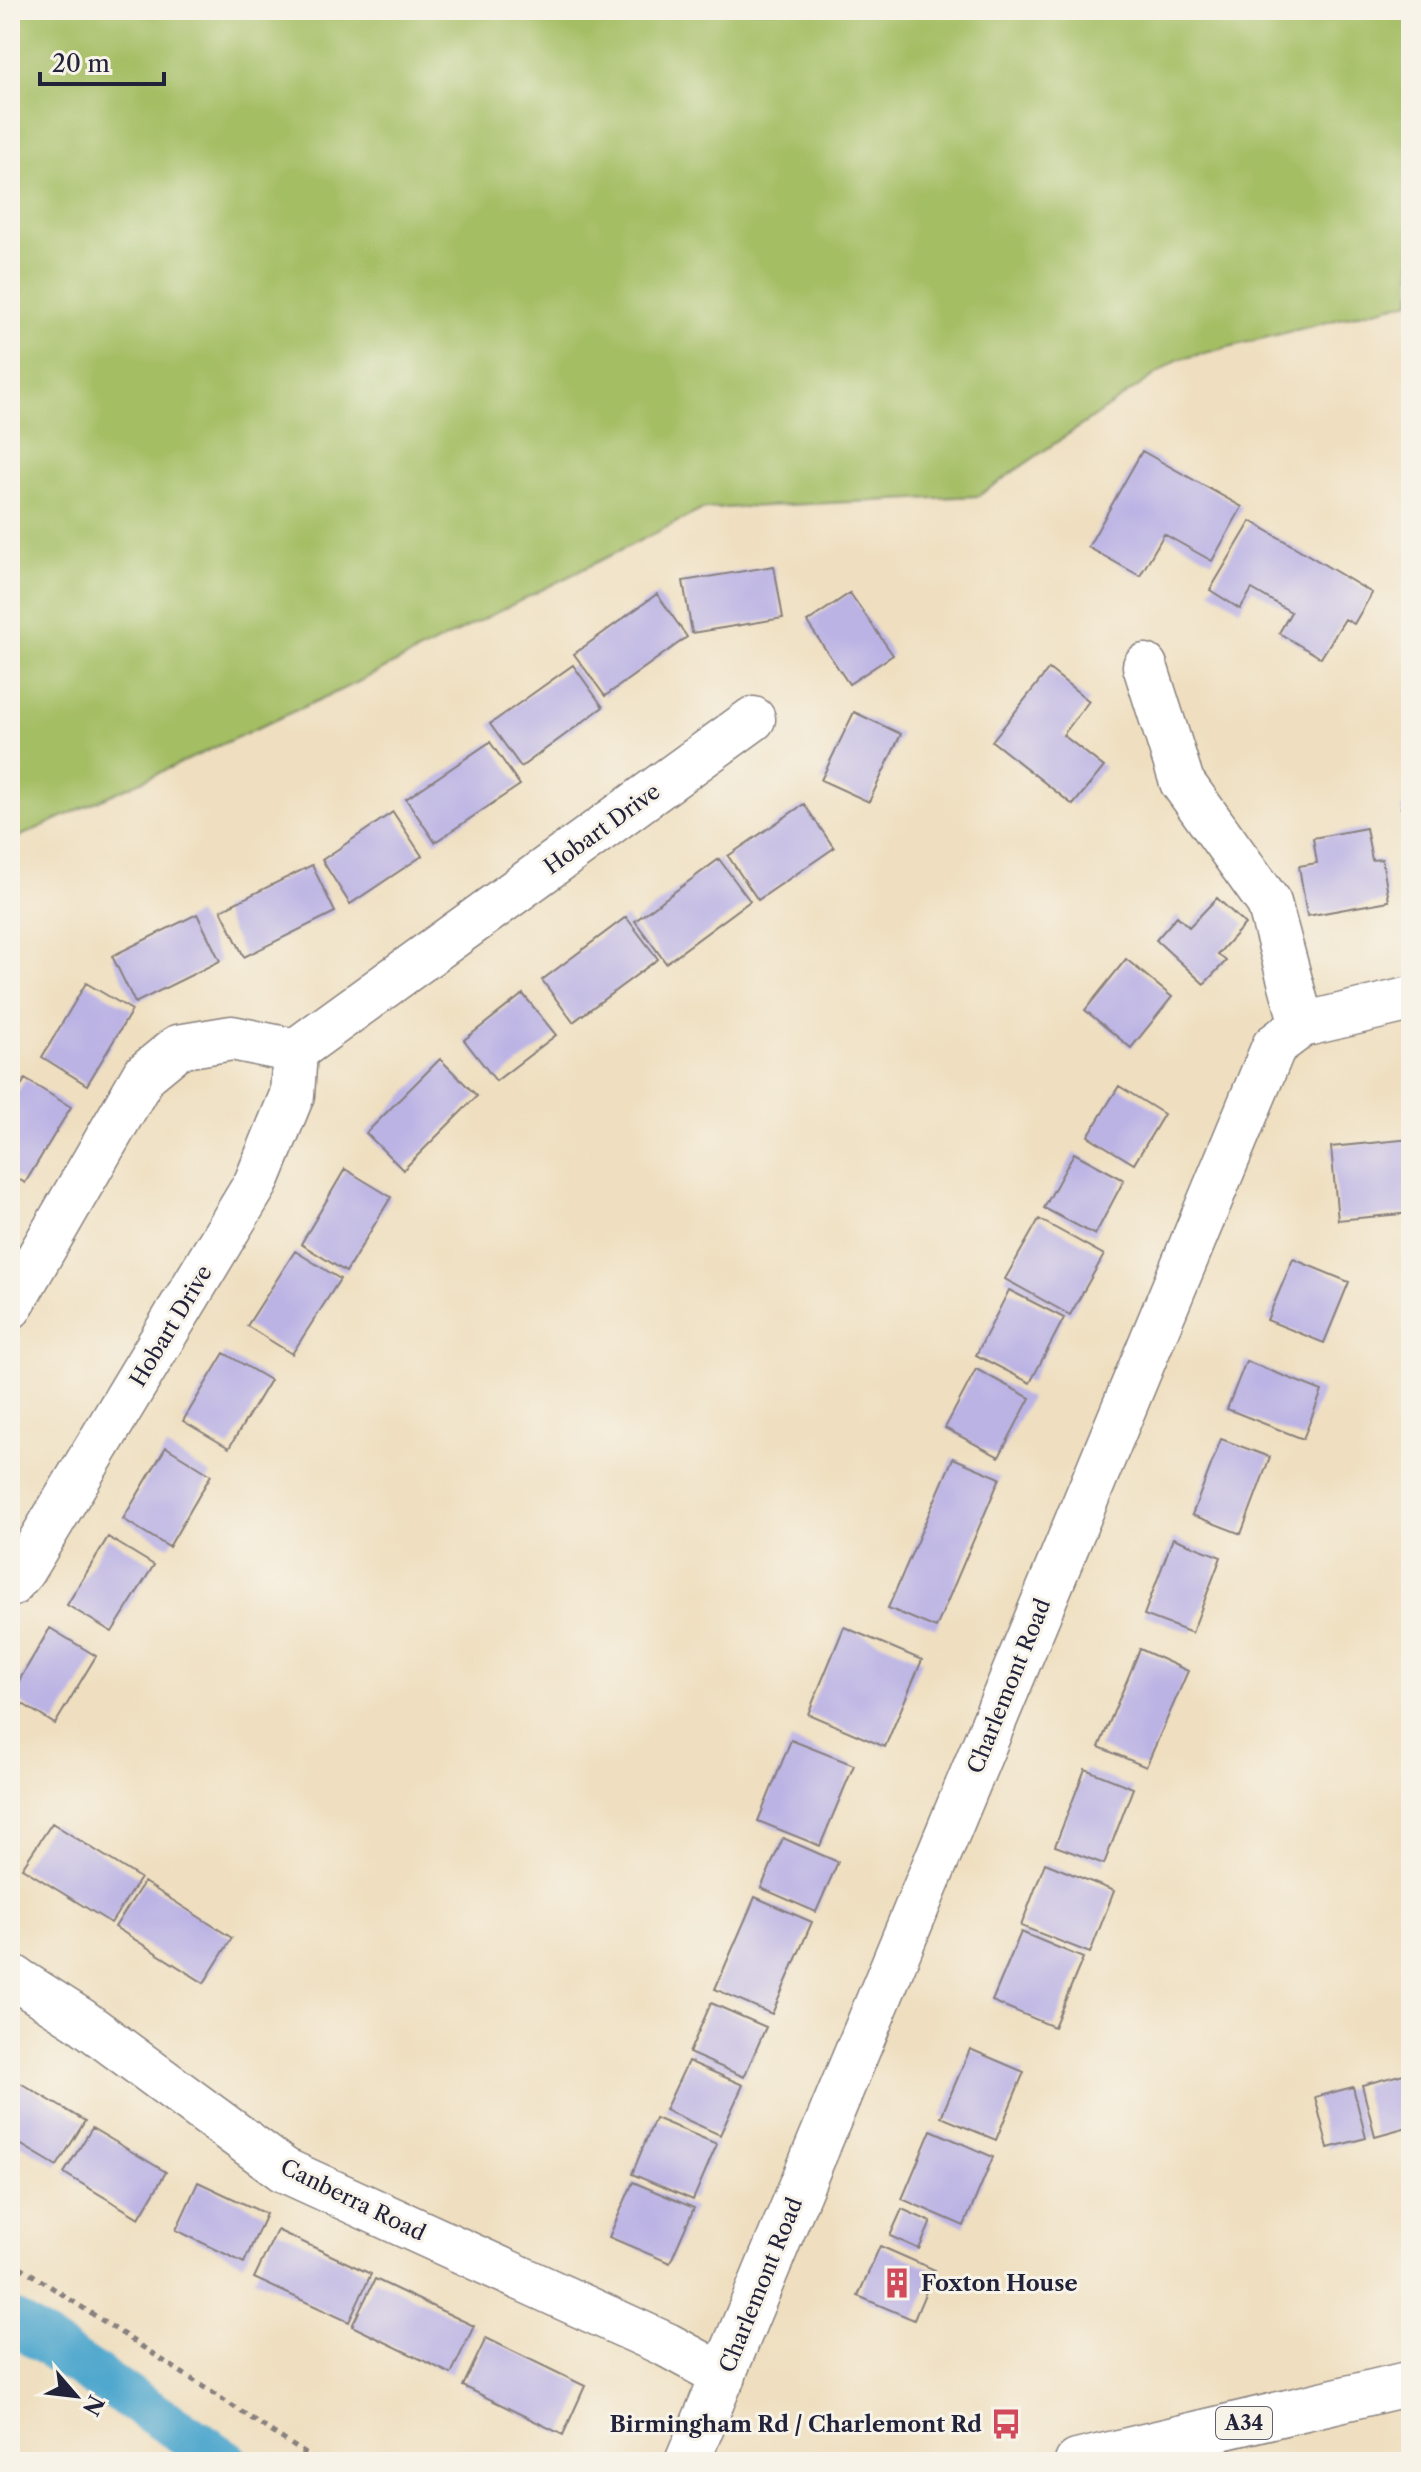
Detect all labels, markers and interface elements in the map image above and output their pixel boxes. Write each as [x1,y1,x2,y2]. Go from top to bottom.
scale bar [40,36,164,86]
text: 20 m [52,49,110,78]
street label: Hobart Drive [539,778,665,880]
street label: Hobart Drive [124,1260,218,1392]
street label: Charlemont Road [962,1595,1056,1777]
street label: Canberra Road [276,2153,430,2247]
street label: Charlemont Road [714,2194,808,2376]
building icon: Foxton House [880,2266,914,2300]
place label: Foxton House [921,2270,1078,2297]
north arrow [36,2356,116,2436]
text: N [77,2390,110,2420]
bus stop icon: Birmingham Rd / Charlemont Rd [989,2407,1023,2441]
road number: A34 [1216,2407,1272,2439]
place label: Birmingham Rd / Charlemont Rd [610,2411,982,2438]

